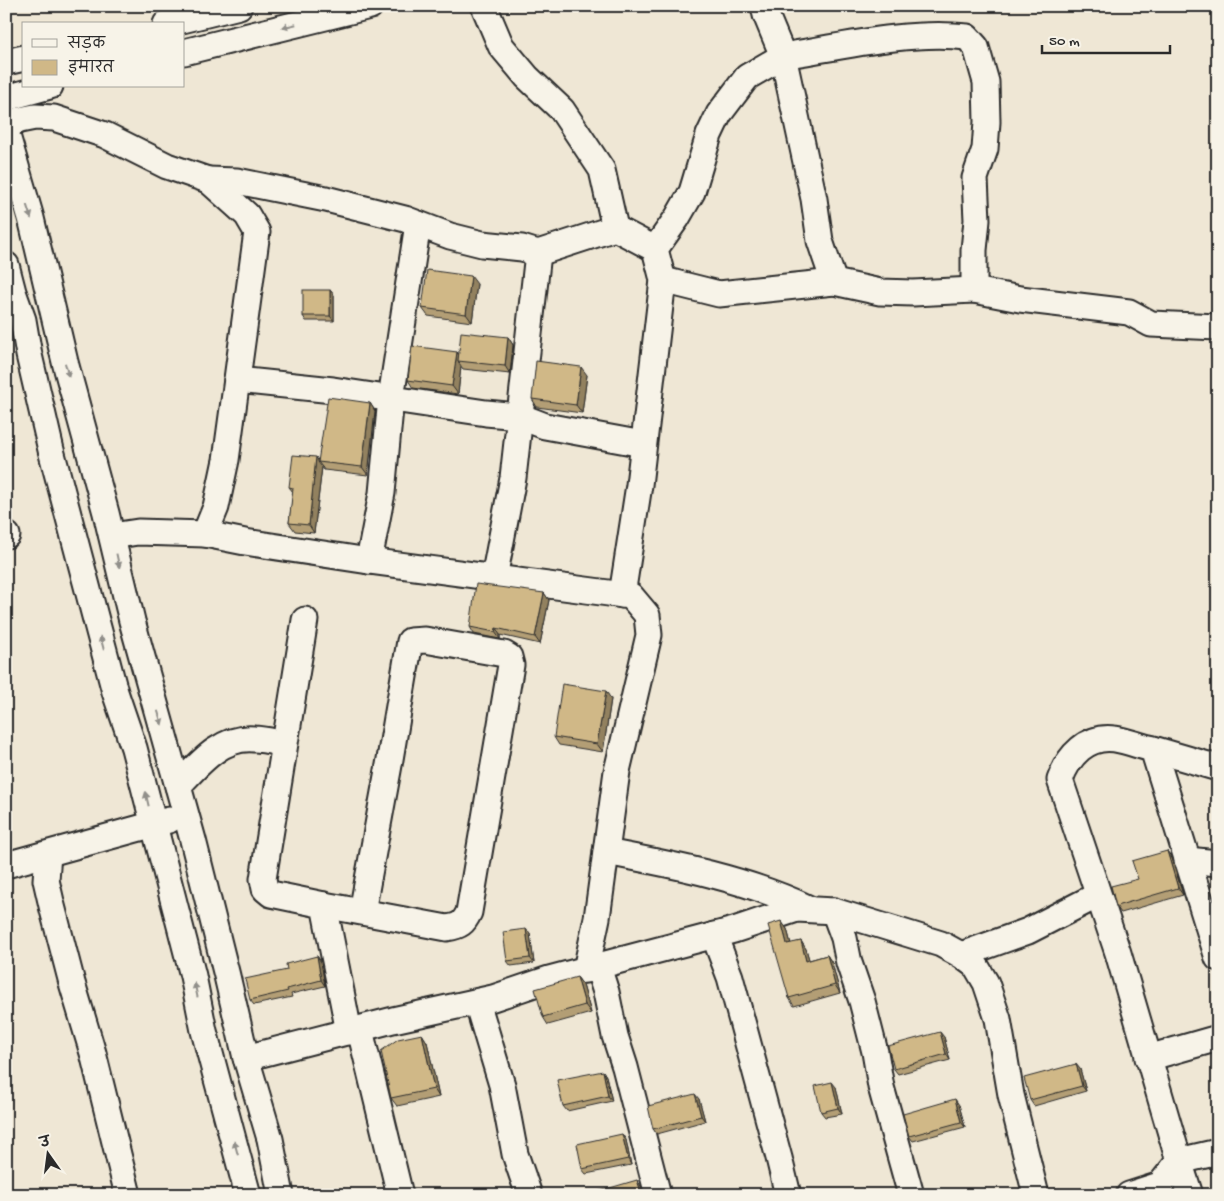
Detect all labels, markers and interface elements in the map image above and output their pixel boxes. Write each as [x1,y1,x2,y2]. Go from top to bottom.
legend [22,22,185,88]
one-way arrow [281,22,296,30]
scale bar [1042,22,1169,54]
text: 50 m [1049,33,1080,51]
text: सड़क [67,36,106,54]
text: इमारत [68,59,115,78]
one-way arrow [25,205,33,220]
one-way arrow [64,363,72,378]
one-way arrow [114,553,122,568]
one-way arrow [98,635,106,650]
one-way arrow [156,710,164,725]
one-way arrow [143,791,151,806]
one-way arrow [191,982,199,998]
north arrow [22,1128,72,1178]
text: उ [37,1134,54,1154]
one-way arrow [231,1140,239,1155]

